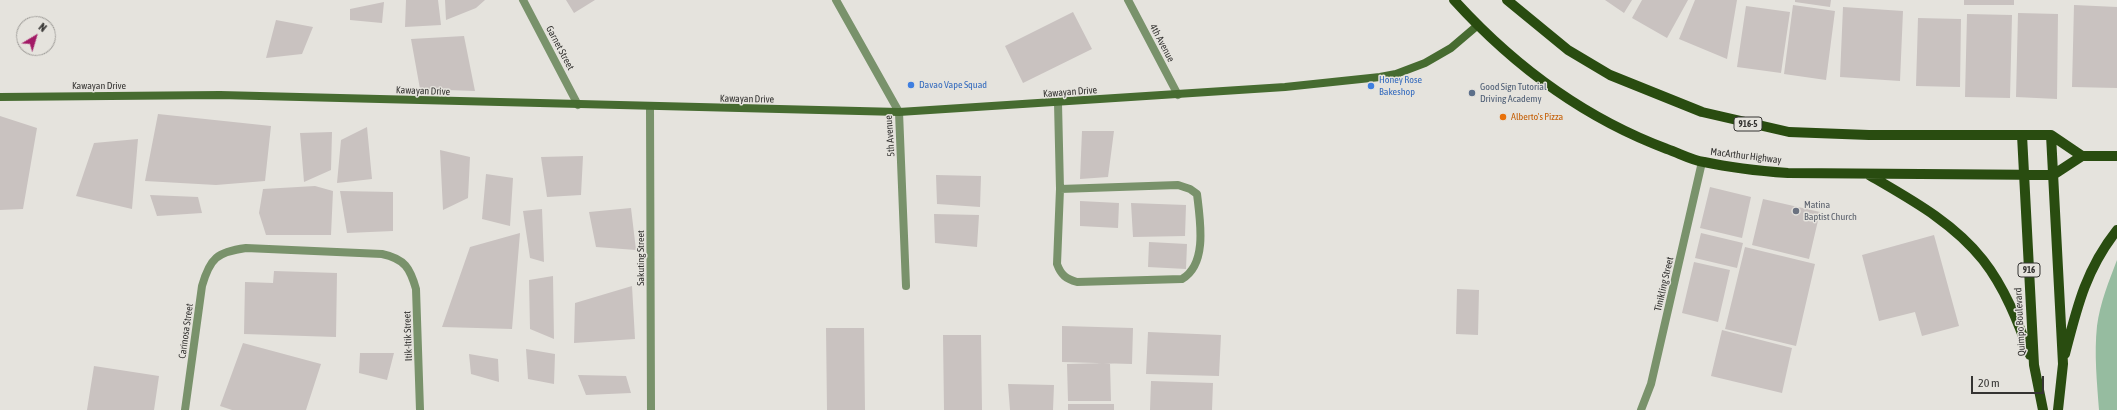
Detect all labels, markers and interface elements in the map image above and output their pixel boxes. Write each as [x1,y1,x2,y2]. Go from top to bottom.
north arrow [16,16,56,56]
text: N [37,21,49,34]
street label: 4th Avenue [1147,22,1177,64]
street label: Garnet Street [543,24,577,72]
place label: Honey Rose Bakeshop [1379,74,1422,98]
place label: Davao Vape Squad [919,79,987,91]
street label: Kawayan Drive [72,80,126,92]
marker: Davao Vape Squad [906,80,916,90]
marker: Honey Rose Bakeshop [1366,81,1376,91]
place label: Good Sign Tutorial Driving Academy [1480,81,1547,104]
street label: Kawayan Drive [396,84,450,98]
street label: Kawayan Drive [1043,84,1097,100]
marker: Good Sign Tutorial Driving Academy [1467,88,1477,98]
street label: Kawayan Drive [720,93,774,105]
place label: Alberto's Pizza [1511,111,1563,123]
marker: Alberto's Pizza [1498,112,1508,122]
street label: 5th Avenue [883,115,897,157]
road number: 916-5 [1734,117,1762,131]
street label: MacArthur Highway [1710,146,1782,166]
place label: Matina Baptist Church [1804,199,1857,222]
marker: Matina Baptist Church [1791,206,1801,216]
street label: Sakuting Street [635,230,647,286]
street label: Tinikling Street [1652,256,1676,312]
road number: 916 [2018,263,2040,277]
street label: Quimpo Boulevard [2012,287,2028,357]
street label: Carinosa Street [176,303,196,359]
street label: Itik-Itik Street [401,311,415,361]
scale bar [1973,368,2046,394]
text: 20 m [1978,376,2000,390]

